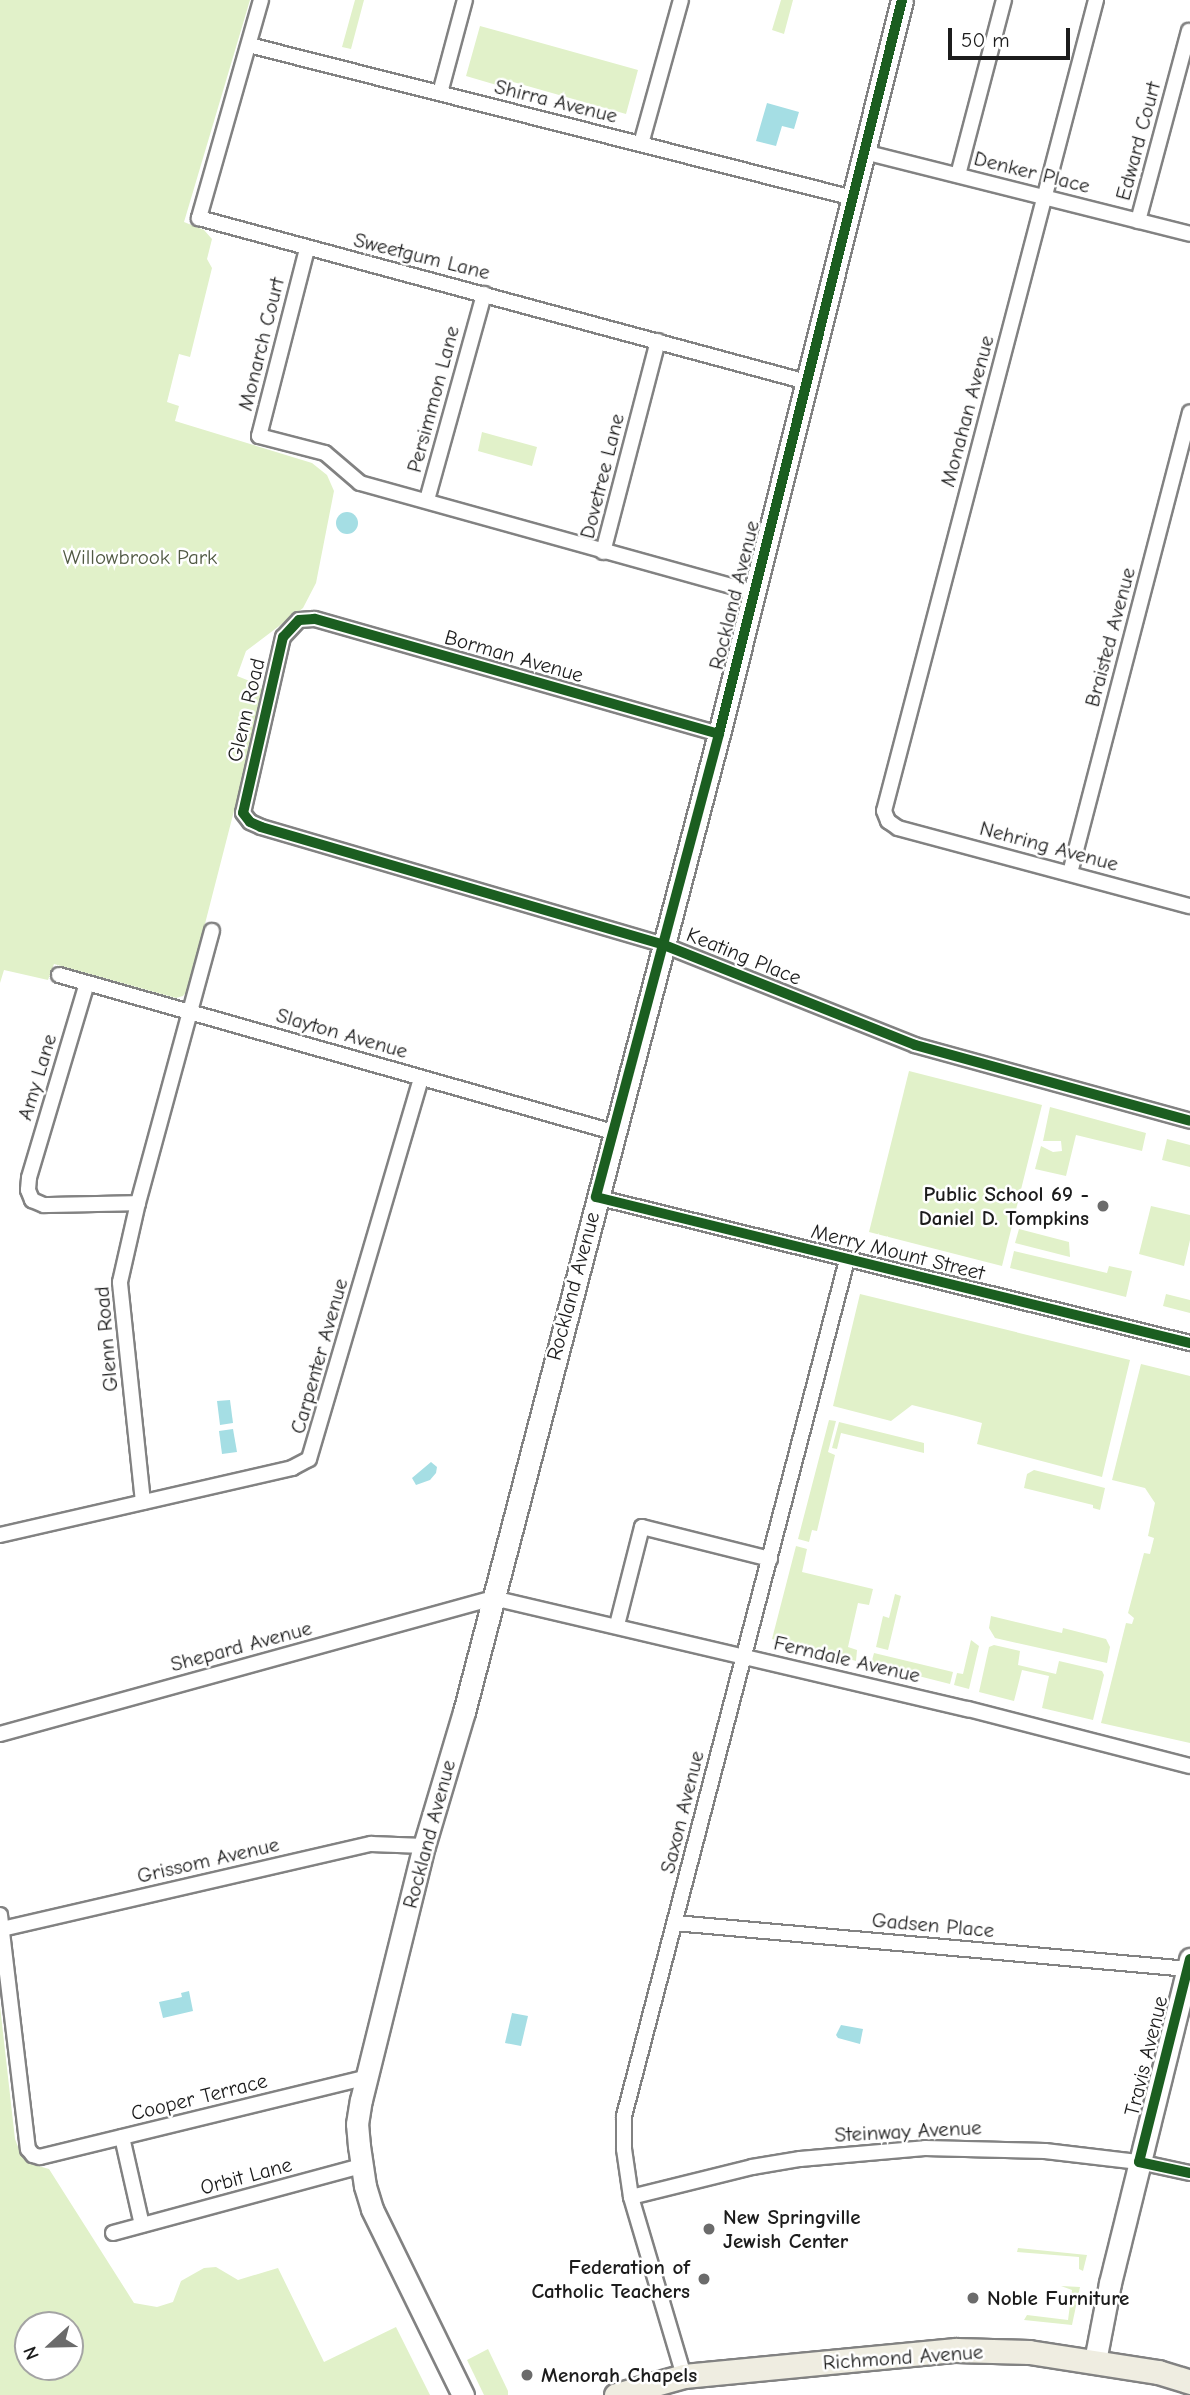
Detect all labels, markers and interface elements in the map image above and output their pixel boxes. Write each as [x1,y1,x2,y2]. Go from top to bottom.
scale bar [952,14,1074,58]
text: 50 m [961,28,1010,52]
street label: Shirra Avenue [492,74,620,128]
street label: Edward Court [1110,79,1166,203]
street label: Denker Place [971,145,1093,199]
street label: Sweetgum Lane [351,227,493,285]
street label: Monarch Court [232,275,290,413]
street label: Persimmon Lane [401,323,465,475]
street label: Monahan Avenue [935,332,999,490]
street label: Dovetree Lane [574,411,630,541]
street label: Rockland Avenue [703,518,765,672]
park label: Willowbrook Park [63,544,217,570]
street label: Braisted Avenue [1079,565,1141,709]
street label: Borman Avenue [442,624,586,688]
street label: Glenn Road [222,656,270,764]
street label: Nehring Avenue [977,815,1121,877]
street label: Keating Place [683,922,805,990]
street label: Slayton Avenue [273,1002,411,1064]
street label: Amy Lane [12,1031,62,1123]
place label: Public School 69 - Daniel D. Tompkins [919,1181,1089,1231]
marker: Public School 69 - Daniel D. Tompkins [1095,1198,1111,1214]
street label: Rockland Avenue [541,1209,605,1363]
street label: Merry Mount Street [809,1218,987,1286]
street label: Carpenter Avenue [285,1275,353,1437]
street label: Glenn Road [89,1285,123,1393]
street label: Shepard Avenue [168,1615,314,1677]
street label: Ferndale Avenue [771,1630,923,1688]
street label: Saxon Avenue [655,1748,709,1876]
street label: Rockland Avenue [397,1757,461,1911]
street label: Grissom Avenue [135,1831,281,1889]
street label: Gadsen Place [871,1907,995,1943]
street label: Travis Avenue [1119,1993,1173,2119]
street label: Cooper Terrace [128,2068,270,2126]
street label: Steinway Avenue [834,2115,982,2147]
street label: Orbit Lane [197,2152,295,2200]
place label: New Springville Jewish Center [723,2204,861,2254]
marker: New Springville Jewish Center [701,2221,717,2237]
place label: Federation of Catholic Teachers [532,2254,690,2304]
marker: Federation of Catholic Teachers [696,2271,712,2287]
place label: Noble Furniture [987,2285,1129,2311]
marker: Noble Furniture [965,2290,981,2306]
north arrow [14,2311,84,2381]
street label: Richmond Avenue [822,2339,984,2375]
text: N [19,2343,44,2363]
place label: Menorah Chapels [541,2362,697,2388]
marker: Menorah Chapels [519,2367,535,2383]

